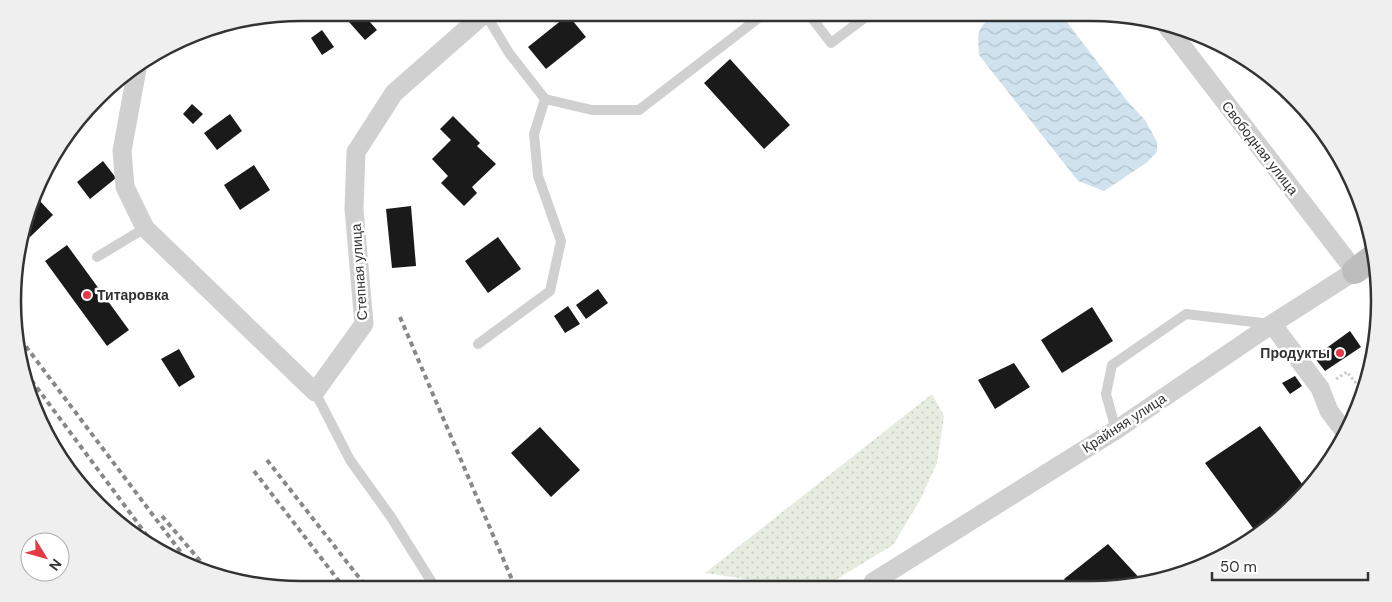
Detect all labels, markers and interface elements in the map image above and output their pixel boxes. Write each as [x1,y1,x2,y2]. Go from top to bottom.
street label: Свободная улица [1218,97,1302,199]
street label: Степная улица [347,223,371,321]
place label: Титаровка [97,286,169,304]
marker: Титаровка [81,289,93,301]
place label: Продукты [1260,344,1330,362]
marker: Продукты [1334,347,1346,359]
street label: Крайняя улица [1079,389,1170,457]
north arrow [20,532,70,582]
scale bar [1212,550,1368,582]
text: N [45,555,66,574]
text: 50 m [1220,557,1257,577]

